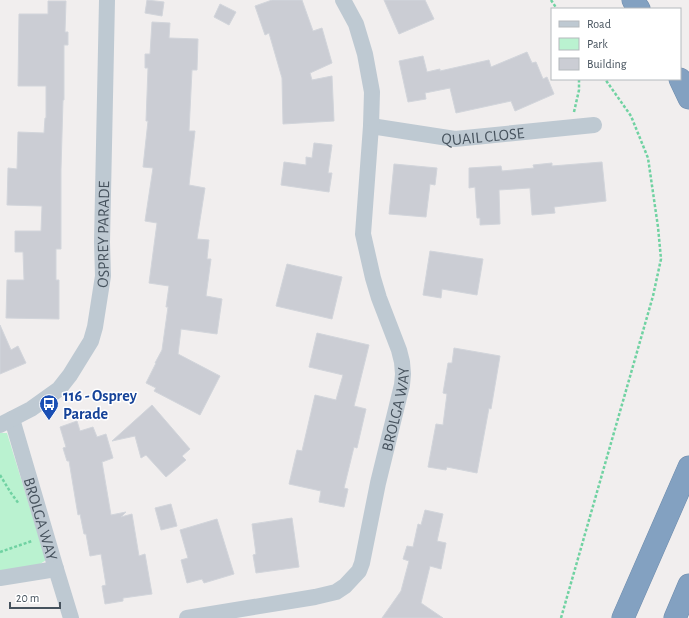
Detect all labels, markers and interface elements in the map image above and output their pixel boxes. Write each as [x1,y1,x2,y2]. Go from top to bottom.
legend [551,8,681,80]
text: Road [587,18,611,30]
text: Park [587,38,608,50]
text: Building [587,58,627,70]
street label: QUAIL CLOSE [440,125,525,149]
street label: OSPREY PARADE [94,180,112,289]
street label: BROLGA WAY [379,365,412,453]
place label: 116 - Osprey Parade [63,388,138,422]
bus stop icon: 116 - Osprey Parade [38,393,60,421]
street label: BROLGA WAY [21,476,60,563]
scale bar [10,584,60,610]
text: 20 m [16,592,39,604]

